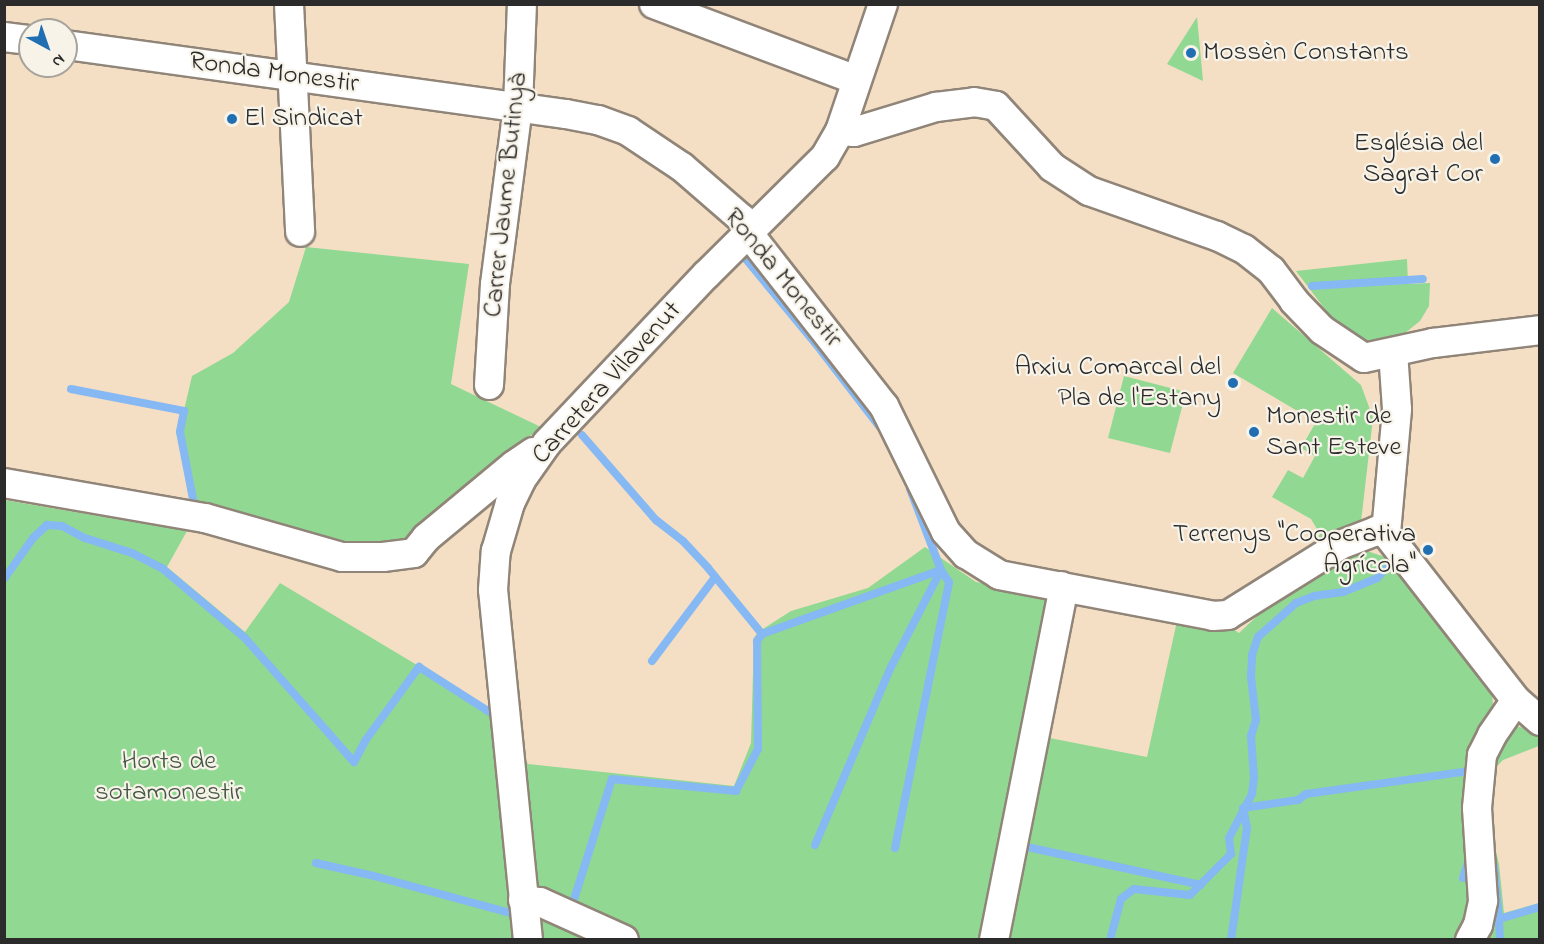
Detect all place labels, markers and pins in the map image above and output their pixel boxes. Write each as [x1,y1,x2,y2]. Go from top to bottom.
place label: Mossèn Constants [1203,37,1409,69]
marker: Mossèn Constants [1184,46,1198,60]
place label: El Sindicat [244,103,363,135]
marker: El Sindicat [225,112,239,126]
place label: Església del Sagrat Cor [1353,127,1483,190]
marker: Església del Sagrat Cor [1488,152,1502,166]
place label: Arxiu Comarcal del Pla de l'Estany [1015,351,1221,414]
marker: Arxiu Comarcal del Pla de l'Estany [1226,376,1240,390]
place label: Monestir de Sant Esteve [1266,400,1402,463]
marker: Monestir de Sant Esteve [1247,425,1261,439]
place label: Terrenys "Cooperativa Agrícola" [1173,518,1416,581]
marker: Terrenys "Cooperativa Agrícola" [1421,543,1435,557]

